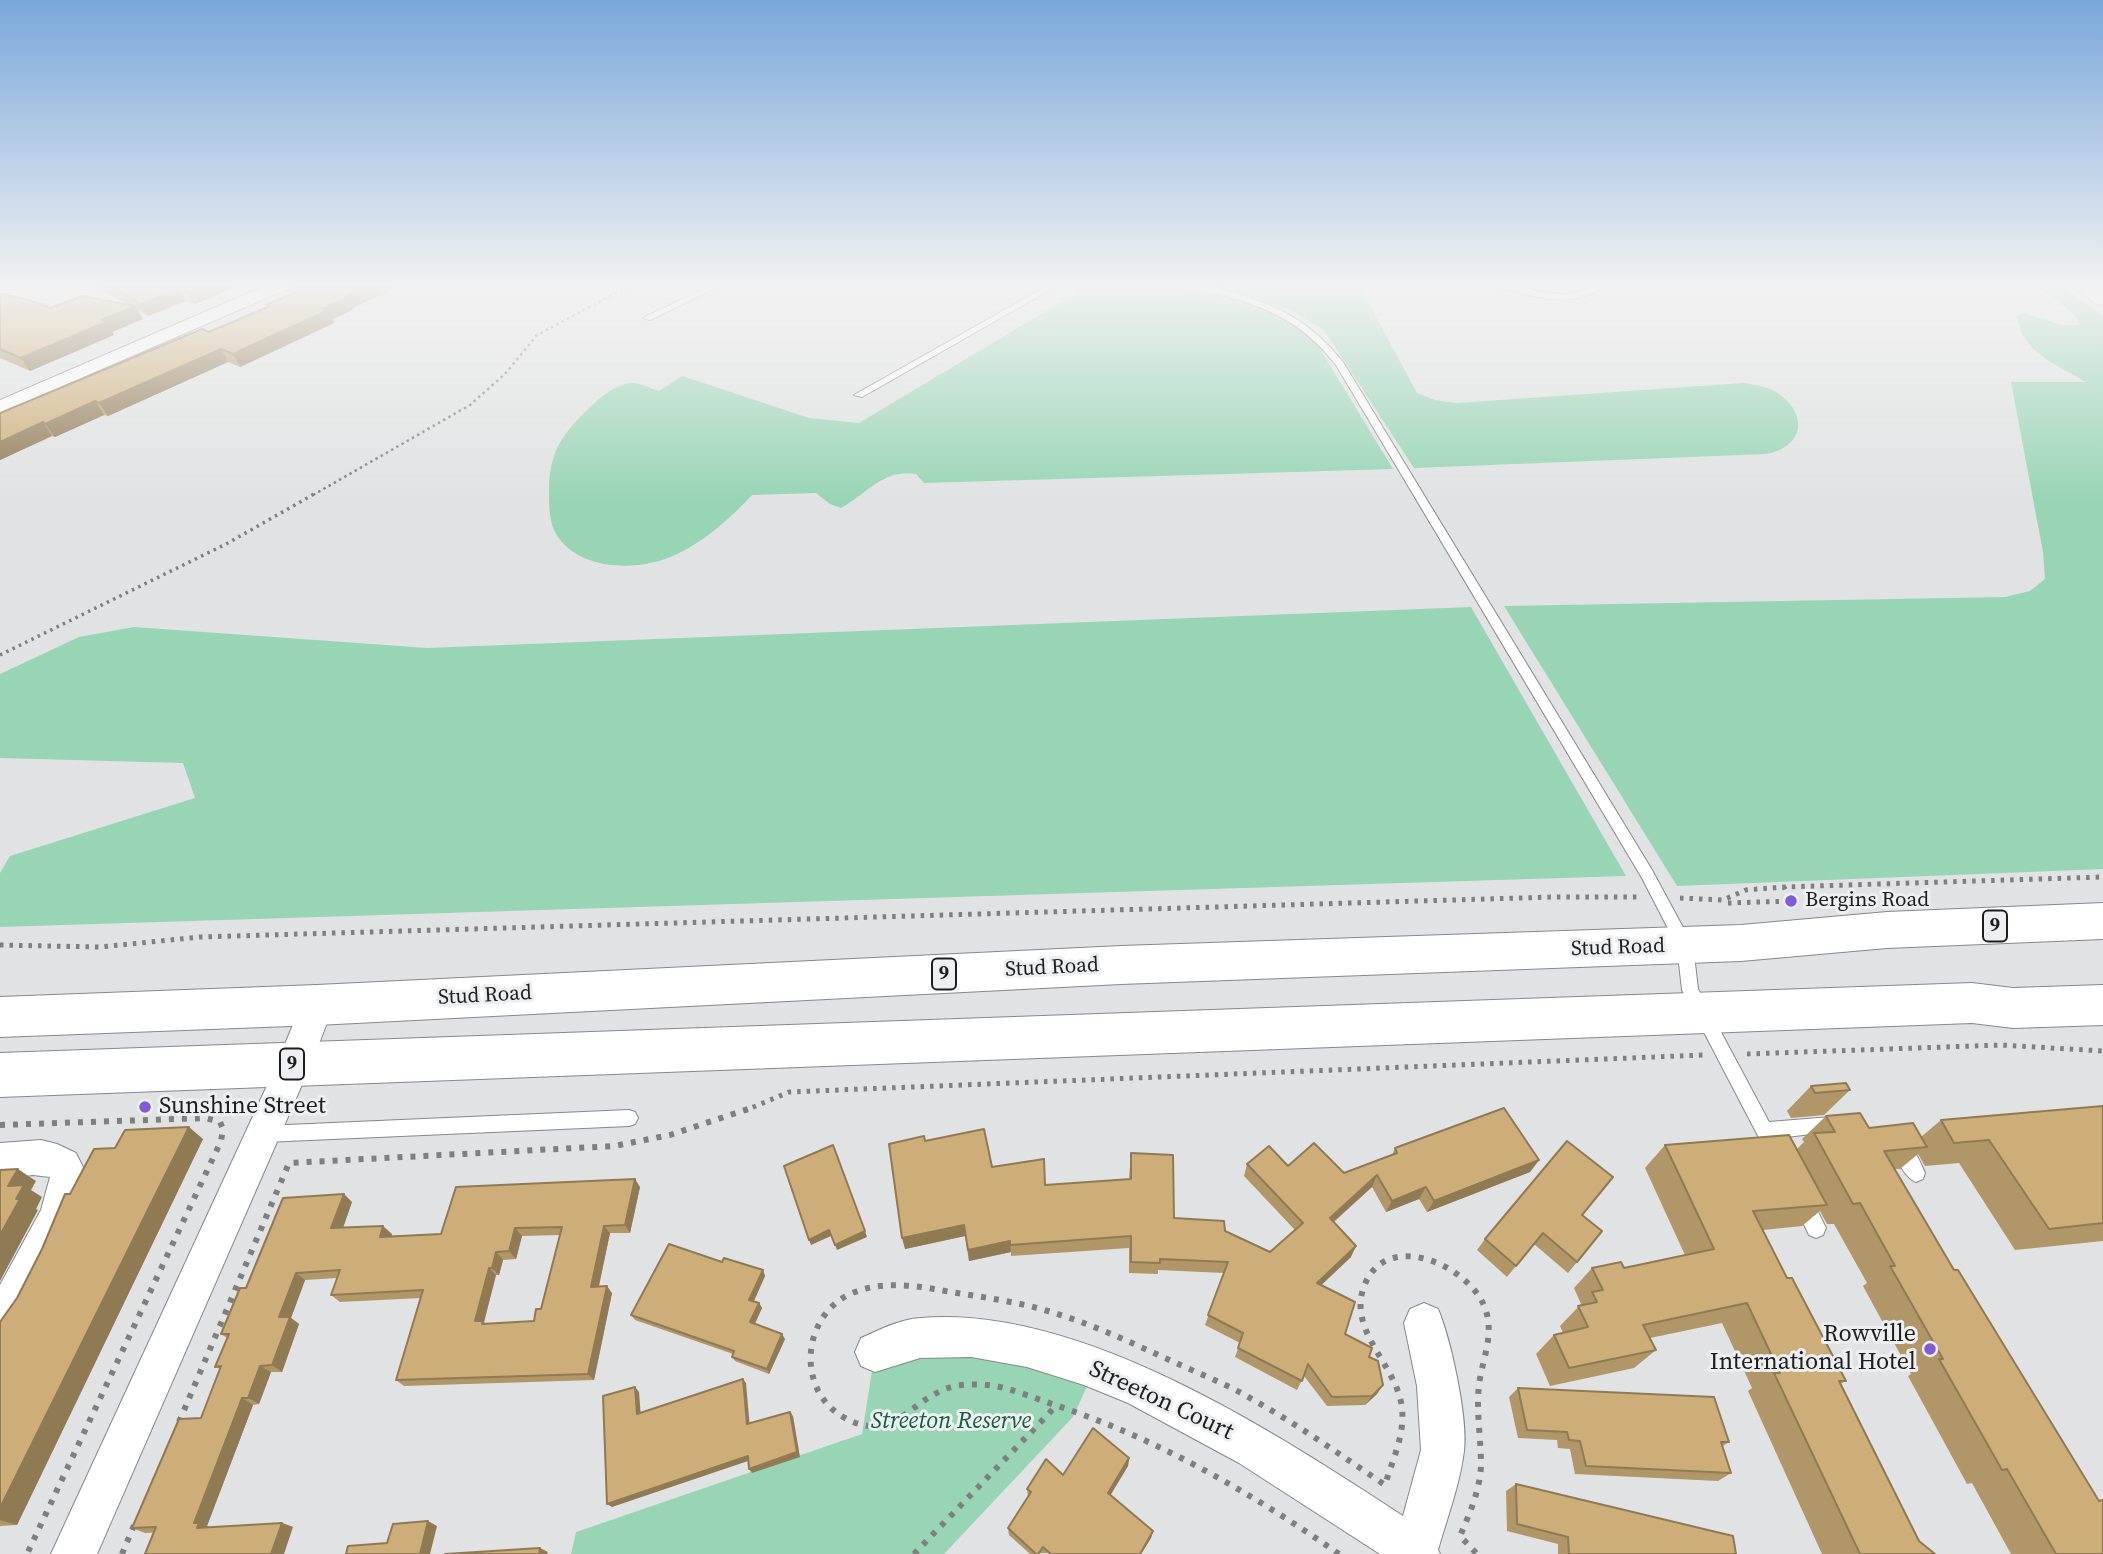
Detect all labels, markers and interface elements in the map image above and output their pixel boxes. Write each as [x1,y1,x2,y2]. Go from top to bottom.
place label: Bergins Road [1805,888,1929,914]
marker: Bergins Road [1783,893,1799,909]
road number: 9 [1983,910,2007,942]
street label: Stud Road [1571,934,1665,962]
street label: Stud Road [1005,953,1099,983]
road number: 9 [932,958,956,990]
street label: Stud Road [438,981,532,1011]
road number: 9 [280,1048,304,1080]
place label: Sunshine Street [159,1093,326,1121]
marker: Sunshine Street [137,1099,153,1115]
place label: Rowville International Hotel [1710,1321,1916,1377]
marker: Rowville International Hotel [1922,1341,1938,1357]
street label: Streeton Court [1084,1355,1238,1447]
park label: Streeton Reserve [871,1408,1031,1436]

